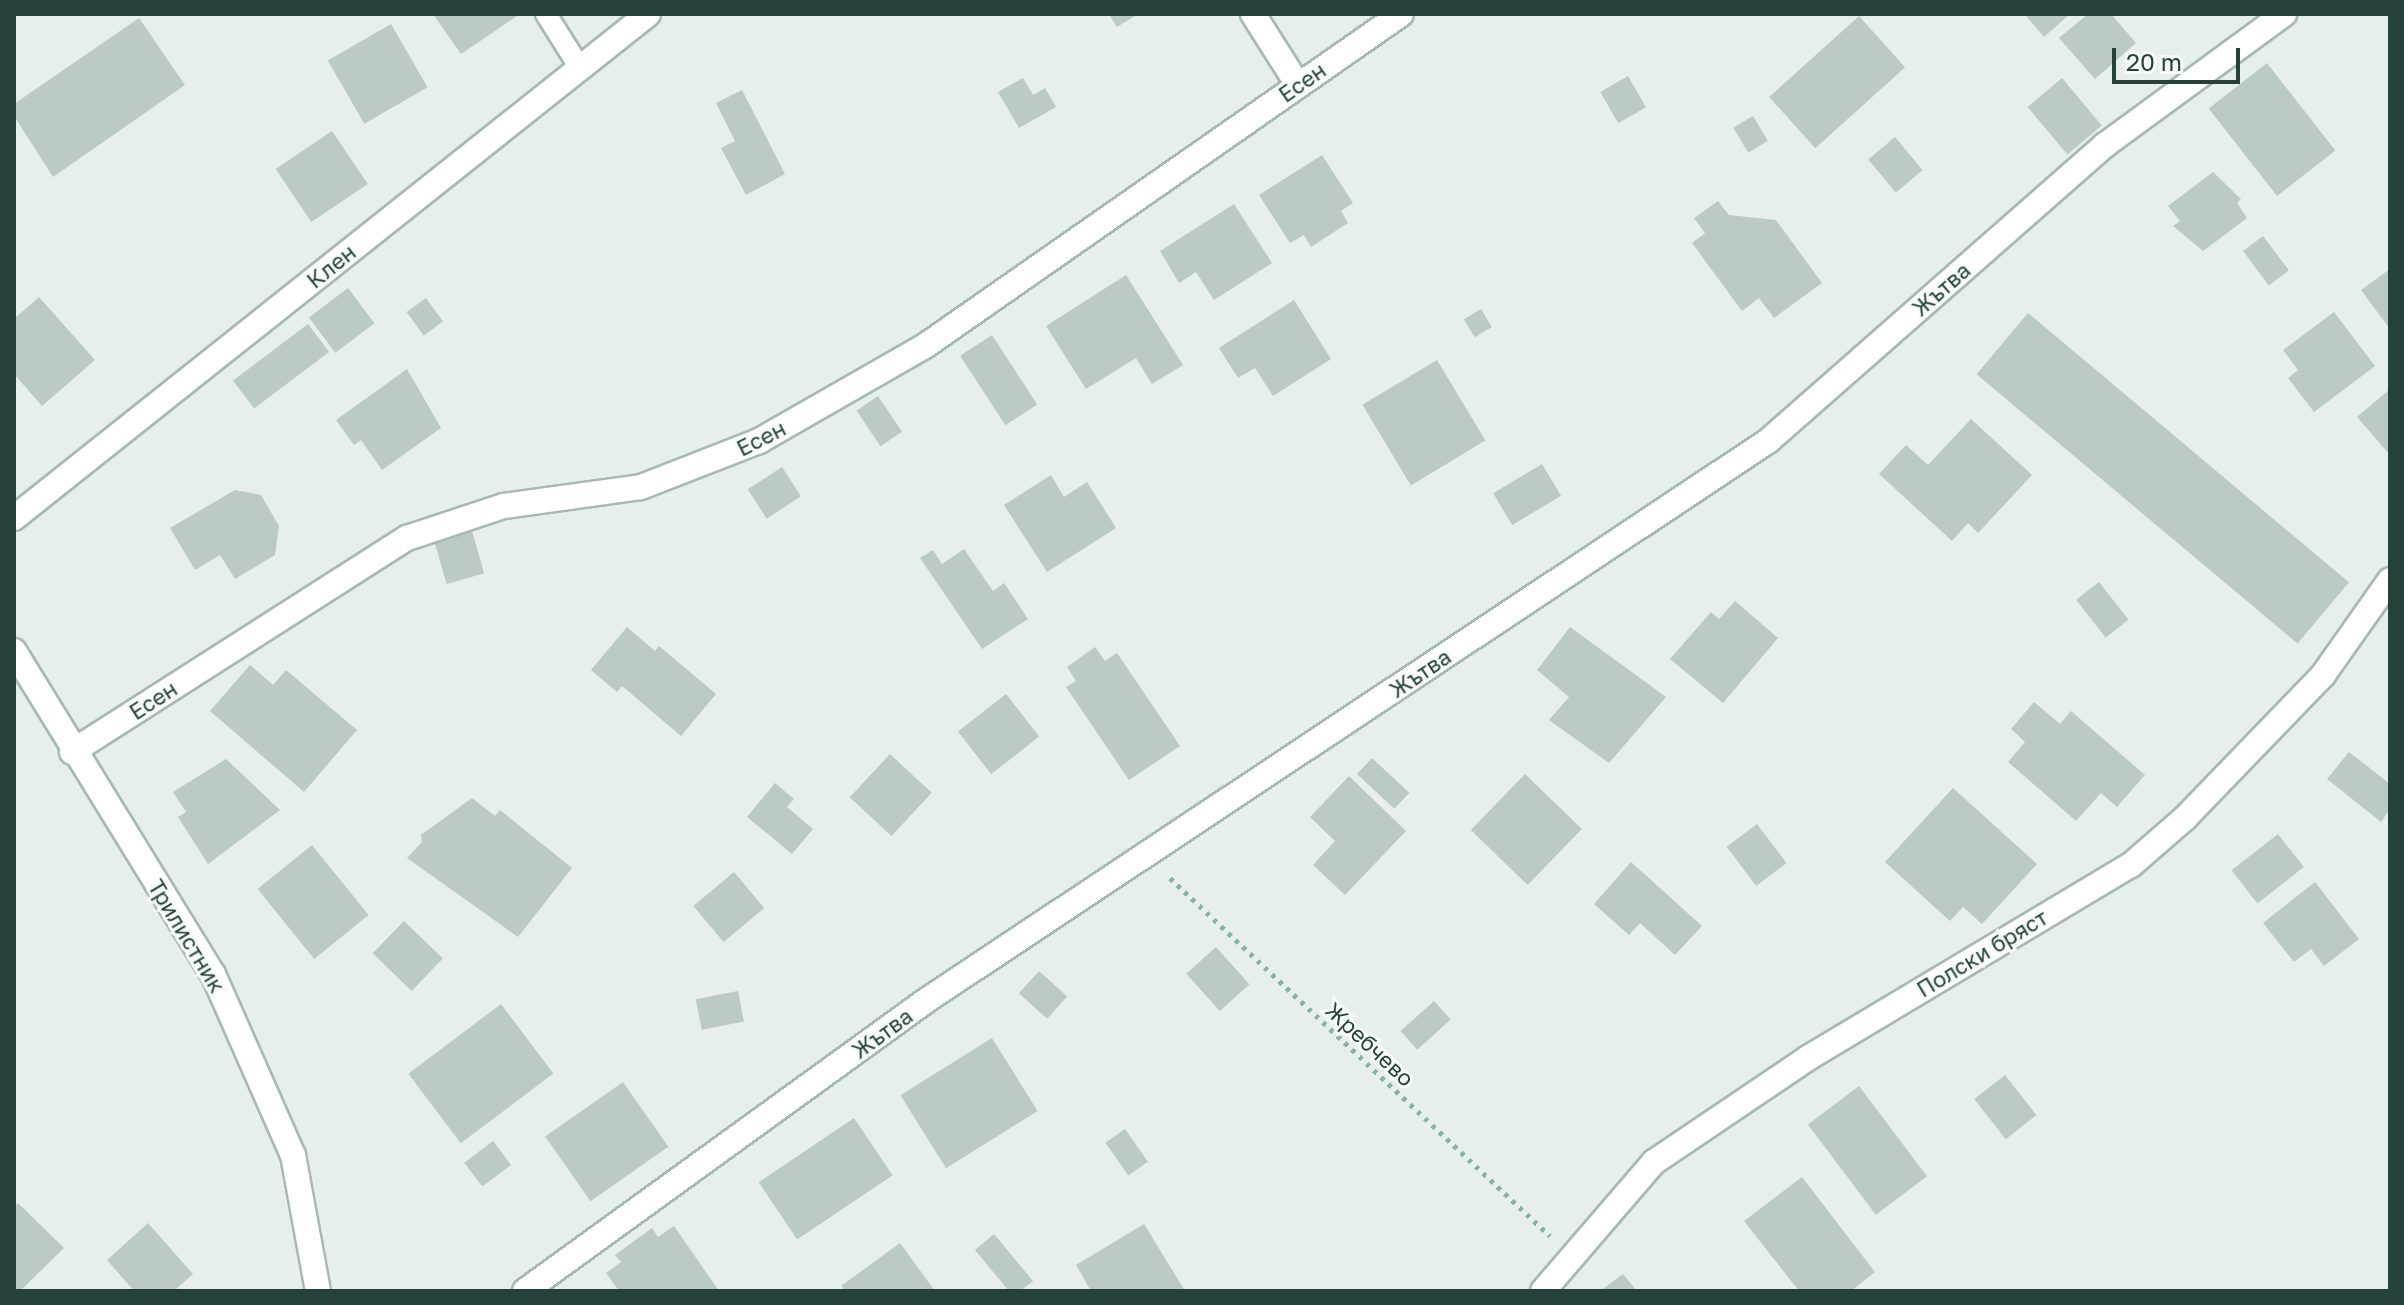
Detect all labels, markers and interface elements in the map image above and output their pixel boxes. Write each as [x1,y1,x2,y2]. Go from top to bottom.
scale bar [2116,32,2244,82]
text: 20 m [2126,47,2182,76]
street label: Есен [1273,56,1331,108]
street label: Клен [301,238,361,294]
street label: Жътва [1907,257,1975,321]
street label: Есен [732,415,790,461]
street label: Жътва [1384,643,1456,703]
street label: Есен [124,675,182,725]
street label: Трилистник [143,875,231,997]
street label: Полски бряст [1912,904,2052,1002]
street label: Жребчево [1320,996,1420,1092]
street label: Жътва [847,1002,917,1064]

